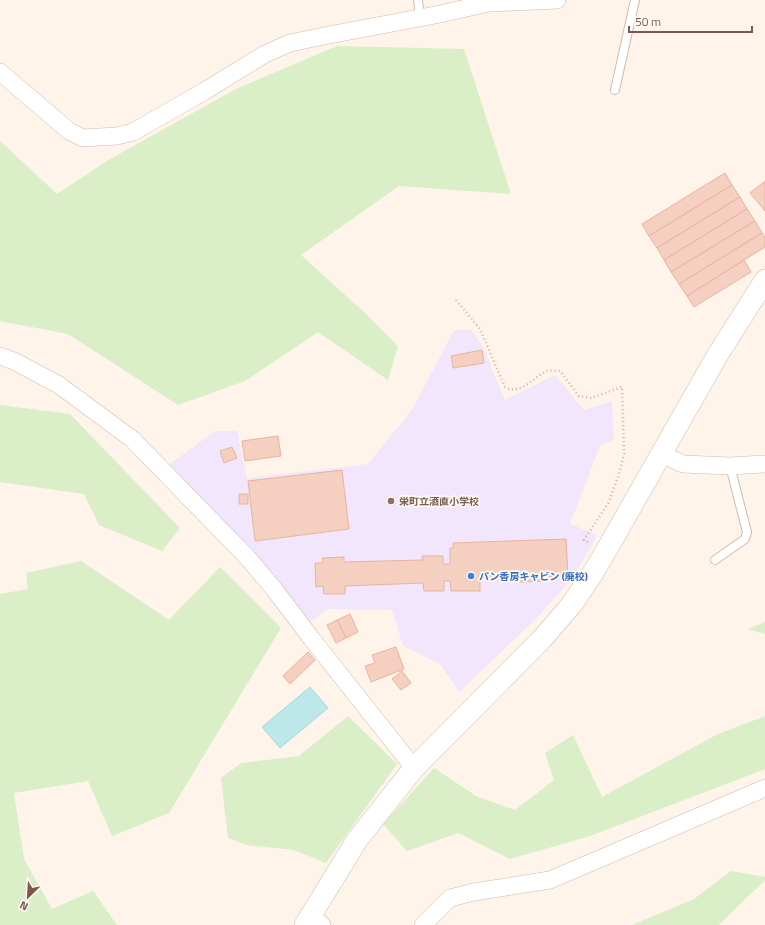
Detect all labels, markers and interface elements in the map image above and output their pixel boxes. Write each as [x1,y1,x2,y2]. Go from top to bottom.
scale bar [629,8,752,34]
text: 50 m [635,12,661,31]
place label: 栄町立酒直小学校 [399,494,479,509]
marker: 栄町立酒直小学校 [386,496,396,506]
place label: パン香房キャビン (廃校) [479,569,588,584]
marker: パン香房キャビン (廃校) [466,571,476,581]
north arrow [8,877,48,917]
text: N [17,897,31,915]

